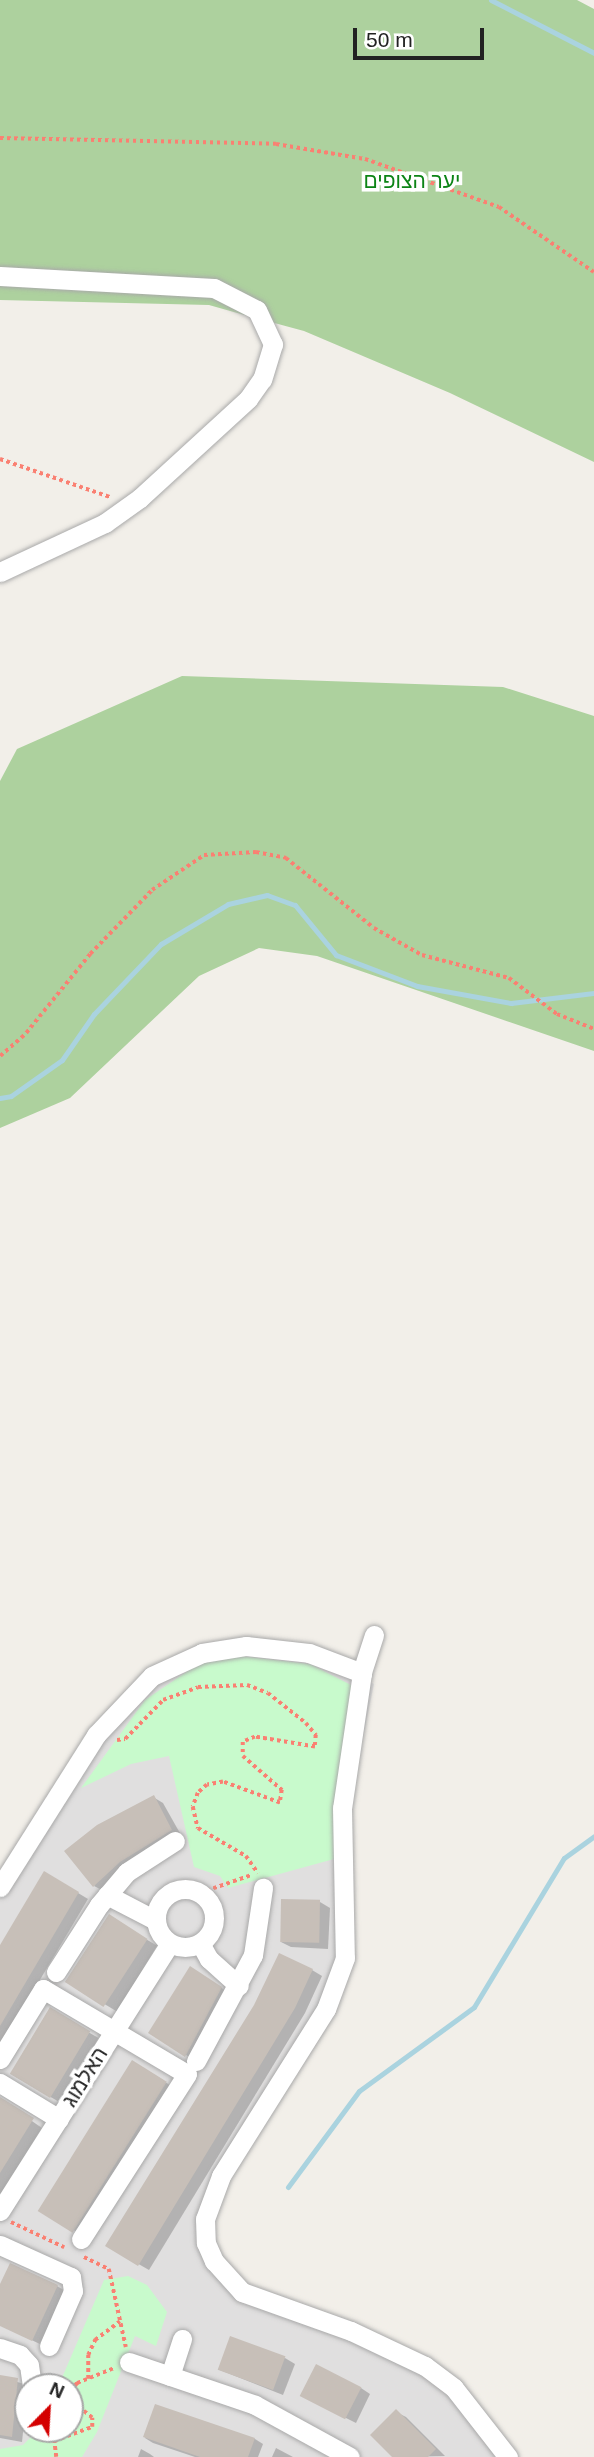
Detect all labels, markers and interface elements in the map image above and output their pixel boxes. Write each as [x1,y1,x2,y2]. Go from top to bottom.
scale bar [356,14,487,58]
text: 50 m [366,28,413,51]
park label: יער הצופים [363,168,461,194]
street label: האלמוג [57,2043,113,2111]
north arrow [14,2373,84,2443]
text: N [46,2378,67,2403]

